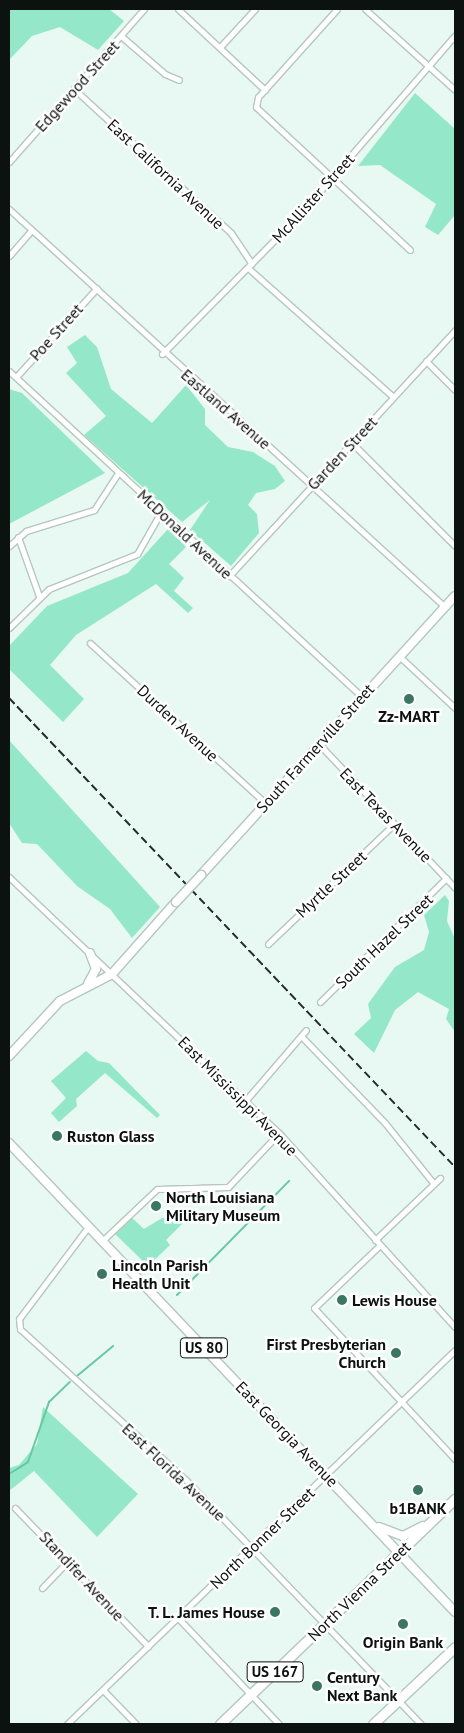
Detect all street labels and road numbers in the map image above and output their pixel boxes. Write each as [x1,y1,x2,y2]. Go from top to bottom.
street label: Edgewood Street [31,36,123,136]
street label: East California Avenue [104,115,228,233]
street label: McAllister Street [268,149,358,247]
street label: Poe Street [25,299,87,365]
street label: Eastland Avenue [177,365,275,453]
street label: Garden Street [303,412,381,494]
street label: McDonald Avenue [133,485,237,583]
street label: Durden Avenue [133,680,223,766]
street label: South Farmerville Street [252,680,378,816]
street label: East Texas Avenue [336,763,436,867]
street label: Myrtle Street [292,846,370,922]
street label: South Hazel Street [331,890,437,992]
street label: East Mississippi Avenue [174,1032,302,1160]
road number: US 80 [179,1336,229,1360]
street label: East Georgia Avenue [232,1377,342,1491]
street label: East Florida Avenue [118,1419,230,1525]
street label: North Bonner Street [206,1483,318,1593]
street label: Standifer Avenue [35,1527,129,1625]
street label: North Vienna Street [303,1537,415,1645]
road number: US 167 [246,1660,304,1684]

